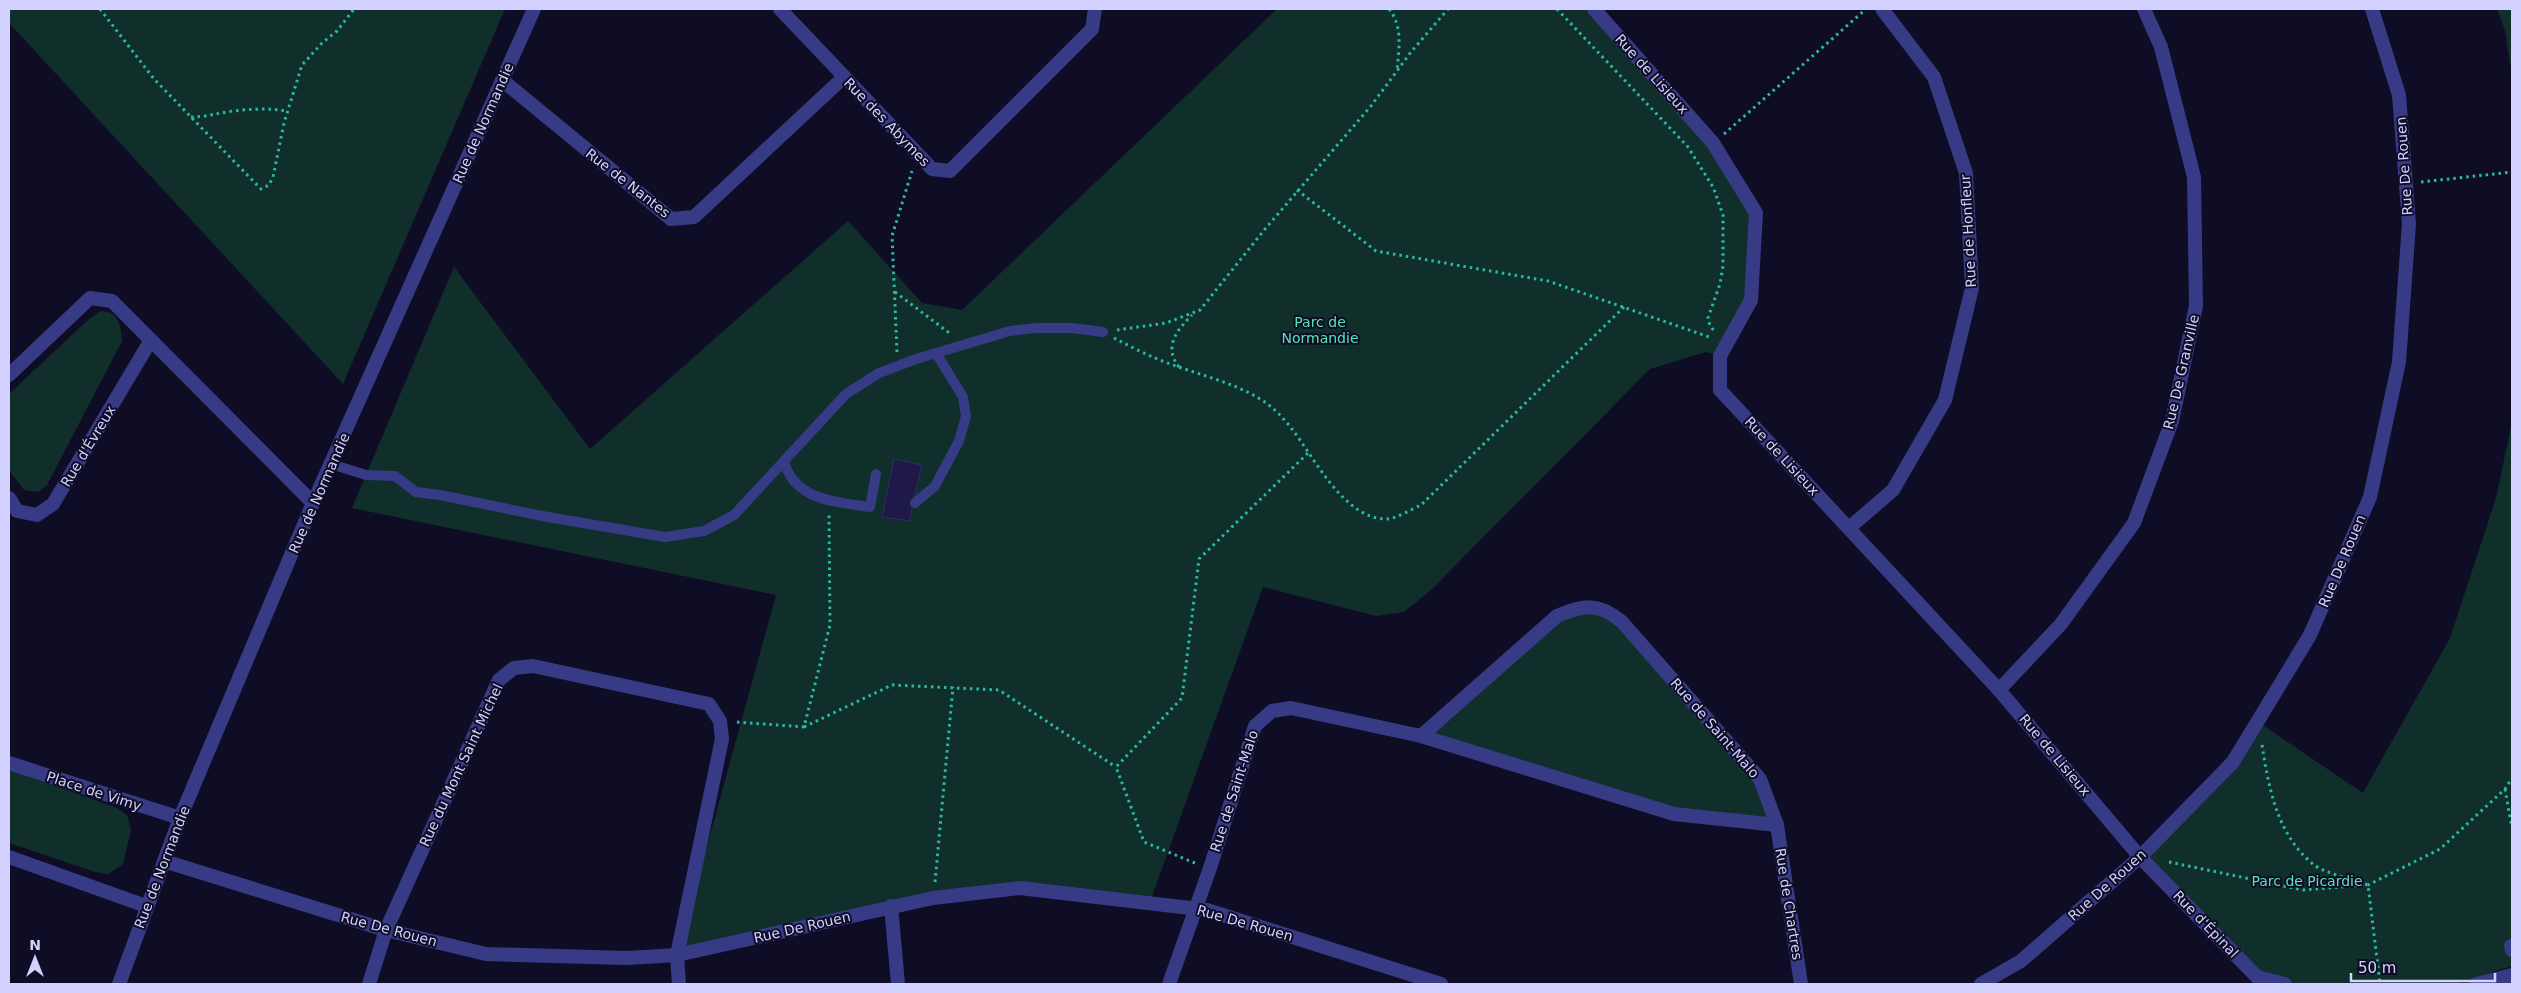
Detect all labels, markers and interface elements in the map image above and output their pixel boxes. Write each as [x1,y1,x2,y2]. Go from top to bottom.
street label: Rue de Lisieux [1612,31,1692,117]
street label: Rue de Normandie [449,60,517,186]
street label: Rue des Abymes [841,75,933,169]
street label: Rue De Rouen [2393,116,2415,216]
street label: Rue de Nantes [583,145,673,221]
street label: Rue de Honfleur [1957,174,1979,288]
street label: Rue De Granville [2160,313,2202,431]
park label: Parc de Normandie [1281,314,1359,346]
street label: Rue d'Évreux [57,402,119,490]
street label: Rue de Lisieux [1741,413,1823,499]
street label: Rue de Normandie [285,430,353,556]
street label: Rue De Rouen [2315,512,2369,610]
street label: Rue de Saint-Malo [1667,675,1763,781]
street label: Rue du Mont Saint Michel [416,681,506,849]
street label: Rue de Lisieux [2016,711,2094,799]
street label: Rue de Saint-Malo [1207,728,1261,854]
street label: Place de Vimy [45,768,143,814]
street label: Rue de Normandie [131,803,193,931]
street label: Rue De Rouen [2065,846,2149,924]
street label: Rue de Chartres [1772,847,1806,961]
park label: Parc de Picardie [2251,873,2363,889]
street label: Rue d'Épinal [2170,887,2242,961]
street label: Rue De Rouen [1195,902,1295,944]
street label: Rue De Rouen [339,908,439,950]
street label: Rue De Rouen [752,908,852,946]
north arrow [10,933,60,983]
text: N [29,937,41,953]
scale bar [2351,950,2495,982]
text: 50 m [2358,959,2396,977]

